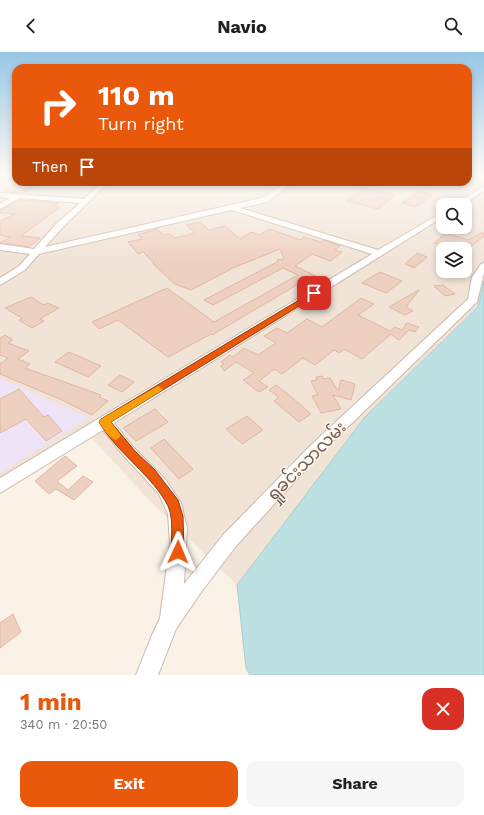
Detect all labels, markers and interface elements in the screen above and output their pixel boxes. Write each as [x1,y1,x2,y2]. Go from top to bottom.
icon: back [20,15,42,37]
icon: search [442,15,464,37]
text: Navio [217,16,267,37]
text: 110 m [98,79,175,112]
icon: right [32,80,84,132]
text: Turn right [98,113,184,134]
icon: arrive [76,156,98,178]
text: Then [32,158,68,176]
map controls [436,198,472,278]
button: search [436,198,472,234]
button: layers [436,242,472,278]
pin [297,276,331,310]
icon: arrive [303,282,325,304]
street label: ရှုခင်းသာလမ်း [261,416,353,508]
position arrow [157,531,199,573]
text: 1 min [20,688,82,716]
button: close [422,688,464,730]
text: 340 m · 20:50 [20,717,107,732]
button: Exit [20,761,238,807]
button: Share [246,761,464,807]

